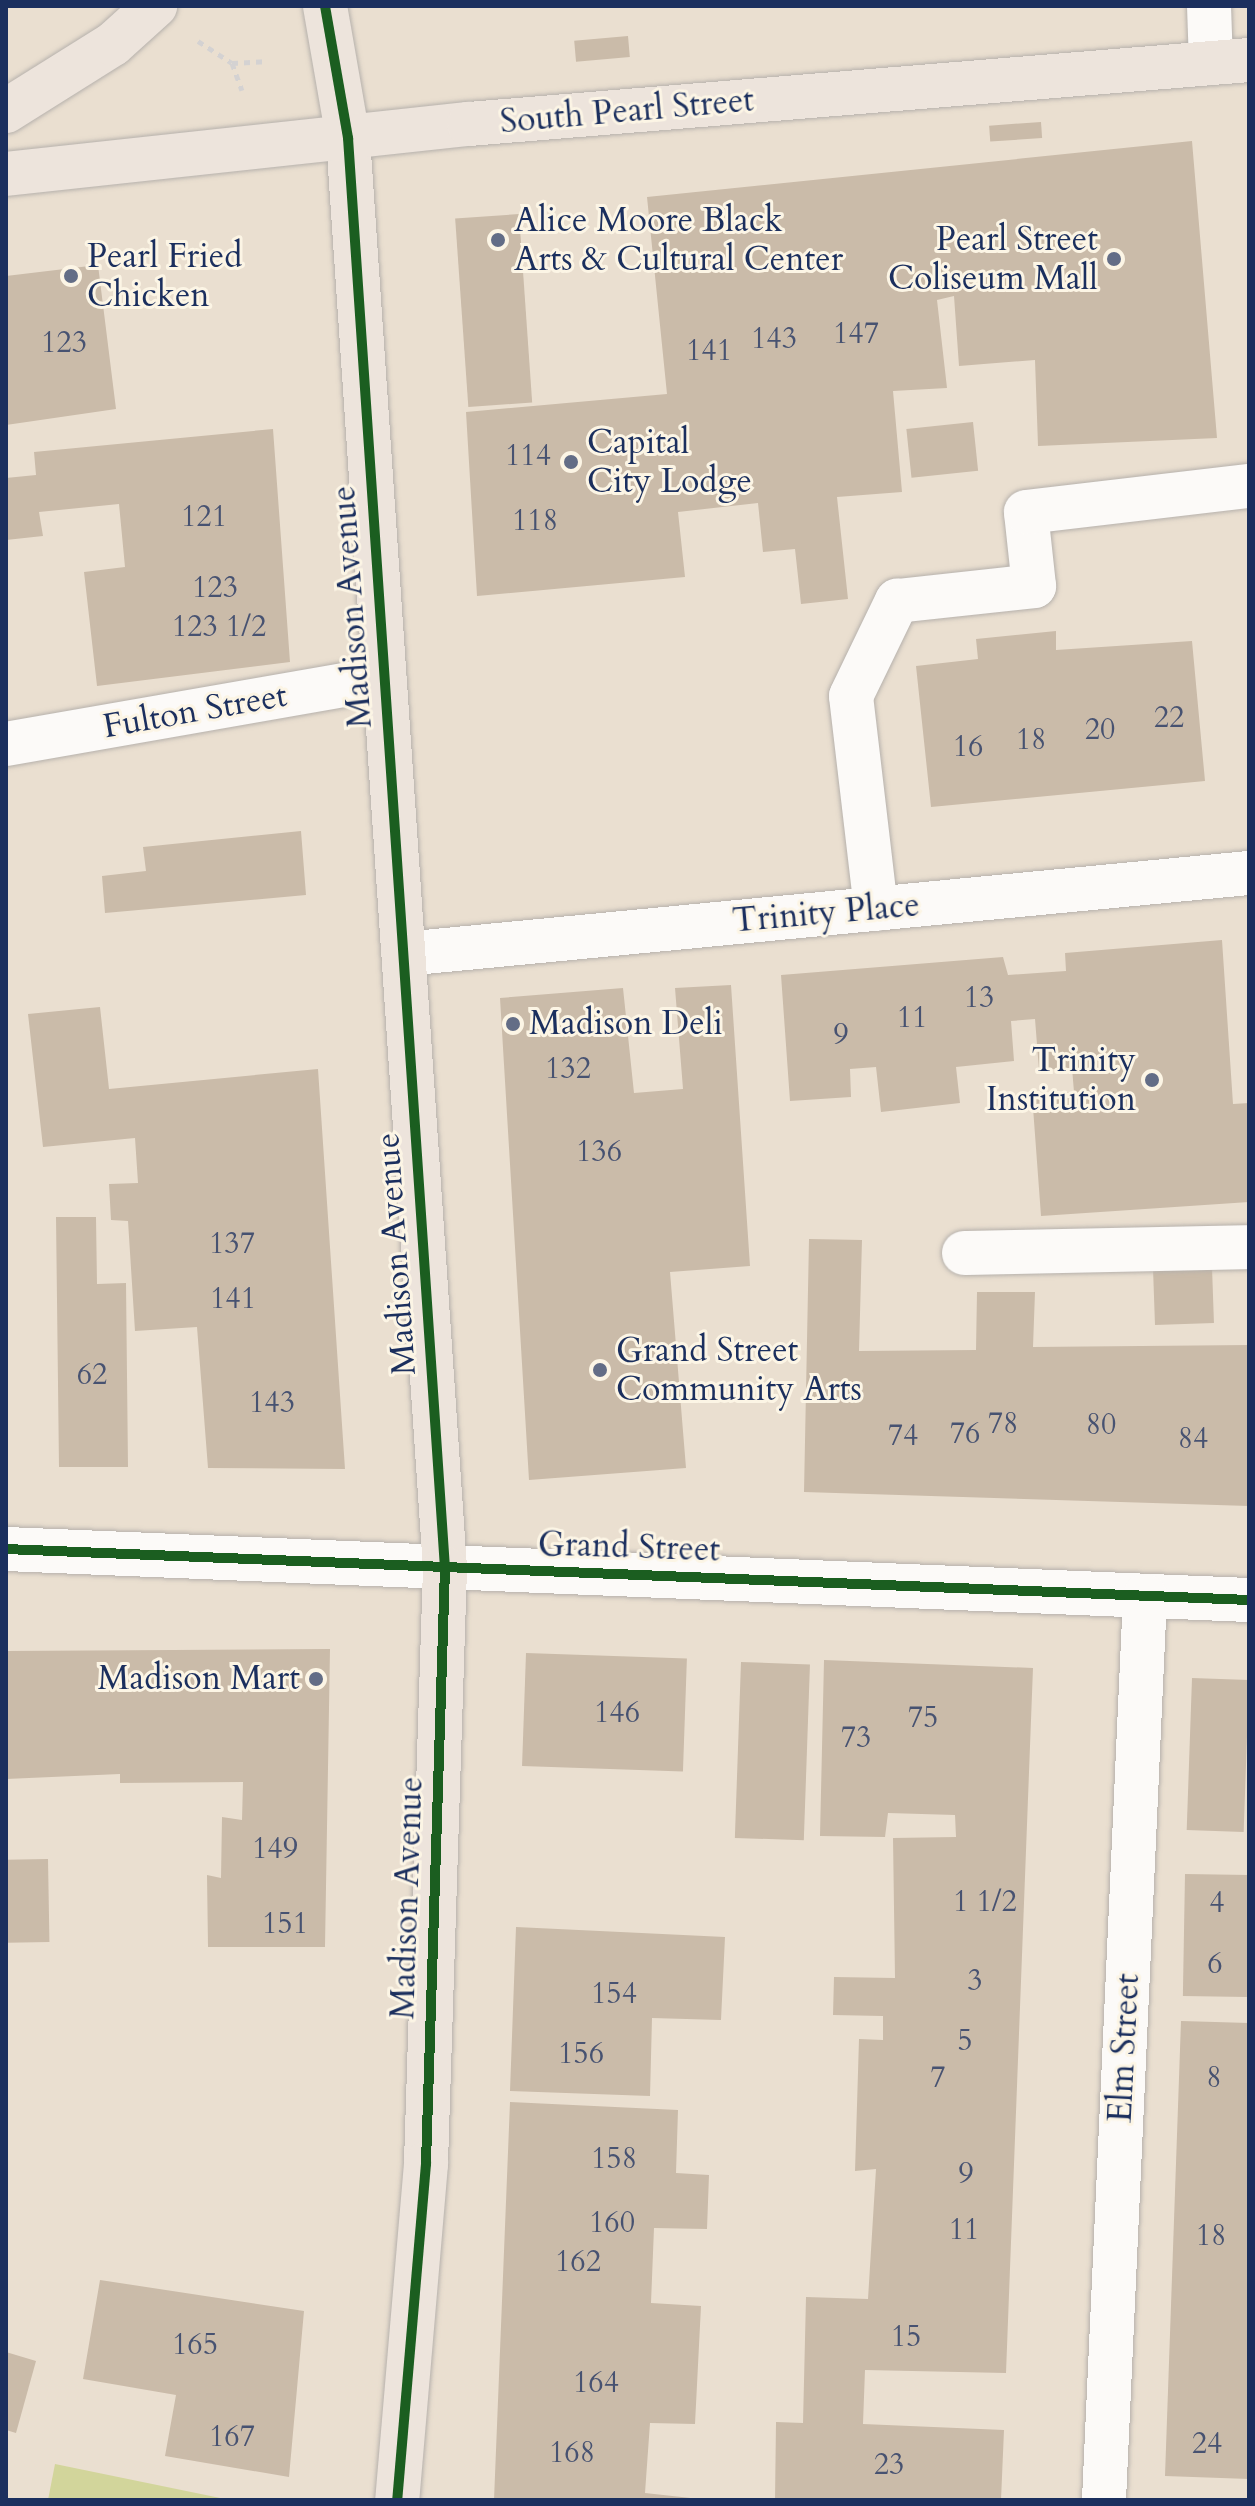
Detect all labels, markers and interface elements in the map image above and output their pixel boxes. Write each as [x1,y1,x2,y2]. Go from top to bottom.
street label: South Pearl Street [498,80,756,142]
place label: Alice Moore Black Arts & Cultural Center [514,200,843,280]
place label: Pearl Street Coliseum Mall [888,219,1098,298]
marker: Alice Moore Black Arts & Cultural Center [489,231,507,249]
place label: Pearl Fried Chicken [87,236,242,316]
marker: Pearl Street Coliseum Mall [1105,250,1123,268]
marker: Pearl Fried Chicken [62,267,80,285]
house number: 147 [833,316,879,352]
house number: 143 [751,321,797,357]
house number: 123 [41,325,87,361]
house number: 141 [686,333,732,369]
place label: Capital City Lodge [587,422,752,502]
house number: 114 [505,438,551,474]
marker: Capital City Lodge [562,453,580,471]
street label: Madison Avenue [323,484,381,730]
house number: 121 [181,499,227,535]
house number: 118 [512,503,558,539]
house number: 123 [192,570,238,606]
house number: 123 1/2 [172,609,266,645]
street label: Fulton Street [100,675,290,747]
house number: 22 [1154,700,1184,736]
house number: 20 [1085,712,1115,748]
house number: 18 [1016,722,1046,758]
house number: 16 [953,729,983,765]
street label: Trinity Place [731,884,921,942]
house number: 13 [964,980,994,1016]
house number: 11 [897,1000,927,1036]
place label: Madison Deli [529,1004,723,1044]
marker: Madison Deli [504,1015,522,1033]
house number: 9 [833,1017,849,1053]
place label: Trinity Institution [986,1040,1136,1120]
house number: 132 [545,1051,591,1087]
marker: Trinity Institution [1143,1071,1161,1089]
street label: Madison Avenue [367,1131,425,1377]
house number: 136 [576,1134,622,1170]
house number: 137 [209,1226,255,1262]
house number: 141 [210,1281,256,1317]
place label: Grand Street Community Arts [616,1330,862,1410]
house number: 62 [77,1357,107,1393]
marker: Grand Street Community Arts [591,1361,609,1379]
house number: 143 [249,1385,295,1421]
house number: 78 [988,1406,1018,1442]
house number: 80 [1086,1407,1116,1443]
house number: 76 [950,1416,980,1452]
house number: 74 [888,1418,918,1454]
house number: 84 [1178,1421,1208,1457]
street label: Grand Street [537,1523,721,1571]
place label: Madison Mart [98,1659,300,1699]
marker: Madison Mart [307,1670,325,1688]
house number: 146 [594,1695,640,1731]
house number: 75 [908,1700,938,1736]
house number: 73 [841,1720,871,1756]
street label: Madison Avenue [382,1776,432,2020]
house number: 149 [252,1831,298,1867]
house number: 1 1/2 [953,1884,1017,1920]
house number: 4 [1209,1885,1225,1921]
house number: 151 [262,1906,308,1942]
house number: 6 [1207,1946,1223,1982]
house number: 3 [967,1963,983,1999]
street label: Elm Street [1100,1972,1148,2124]
house number: 154 [591,1976,637,2012]
house number: 5 [957,2023,973,2059]
house number: 156 [558,2036,604,2072]
house number: 7 [930,2060,946,2096]
house number: 8 [1206,2060,1222,2096]
house number: 158 [591,2141,637,2177]
house number: 9 [958,2156,974,2192]
house number: 160 [589,2205,635,2241]
house number: 11 [949,2212,979,2248]
house number: 18 [1196,2218,1226,2254]
house number: 162 [555,2244,601,2280]
house number: 15 [891,2319,921,2355]
house number: 165 [172,2327,218,2363]
house number: 164 [573,2365,619,2401]
house number: 167 [209,2419,255,2455]
house number: 24 [1192,2426,1222,2462]
house number: 168 [549,2435,595,2471]
house number: 23 [874,2447,904,2483]

